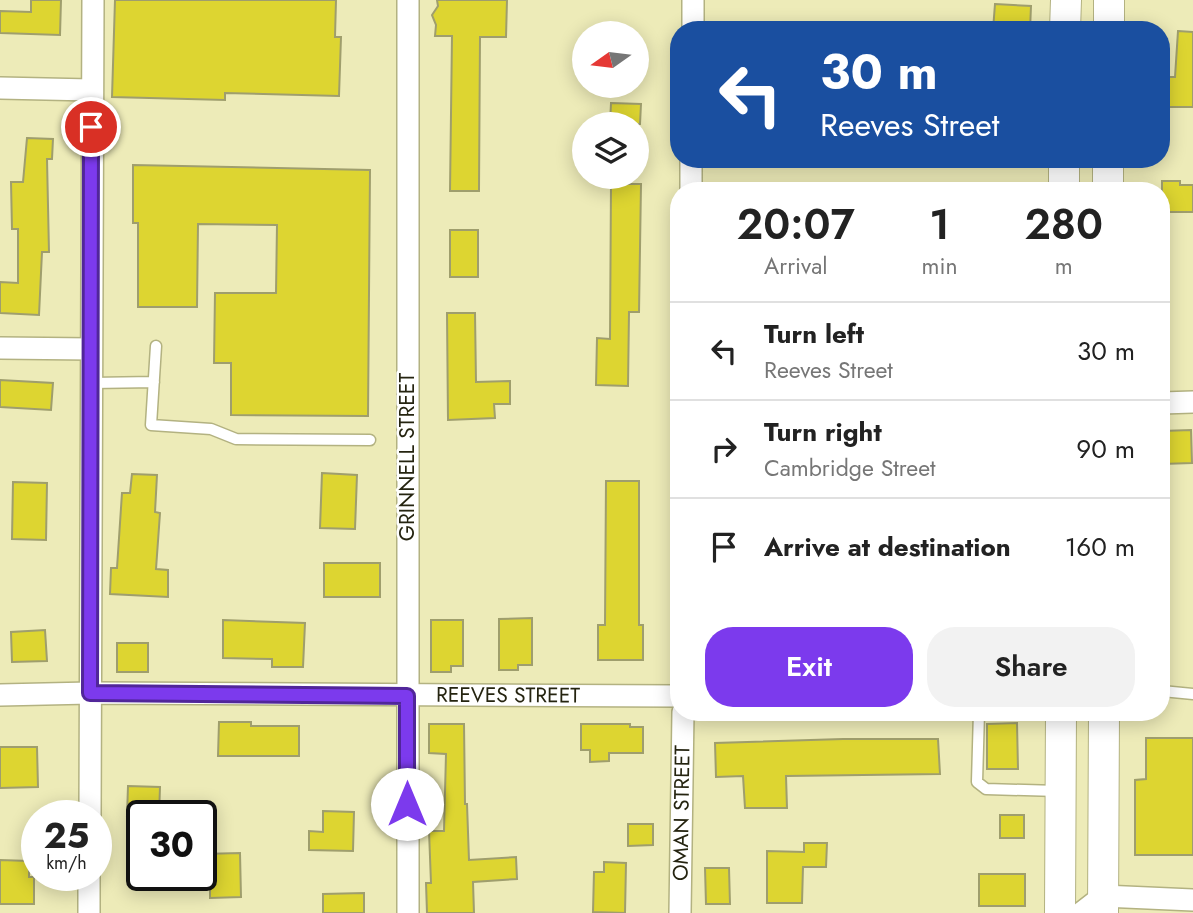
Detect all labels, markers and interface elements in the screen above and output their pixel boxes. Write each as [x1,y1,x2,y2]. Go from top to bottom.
north arrow [572,21,649,98]
map controls [572,21,649,189]
text: 30 m [820,37,938,107]
icon: left [705,49,796,140]
pin [61,97,121,157]
text: Reeves Street [820,102,999,148]
icon: arrive [72,108,110,146]
button: layers [572,112,649,189]
text: 20:07 [737,194,855,255]
text: 1 [929,194,950,255]
text: 280 [1024,194,1103,255]
text: Arrival [764,249,828,283]
text: min [922,249,958,283]
text: m [1055,249,1073,283]
text: Turn left [764,315,864,353]
icon: left [705,332,743,370]
text: 30 m [1077,332,1135,370]
text: Reeves Street [764,353,893,387]
street label: GRINNELL STREET [392,373,422,541]
text: Turn right [764,413,882,451]
icon: right [705,430,743,468]
text: 90 m [1076,430,1135,468]
text: Cambridge Street [764,451,936,485]
icon: arrive [705,528,743,566]
text: Arrive at destination [764,528,1011,566]
text: 160 m [1065,528,1135,566]
button: Exit [705,627,913,707]
button: Share [927,627,1135,707]
street label: REEVES STREET [436,680,580,710]
street label: OMAN STREET [665,745,698,881]
position arrow [370,767,444,841]
speed limit sign: 30 [126,800,217,891]
text: 25 [44,811,89,861]
text: km/h [46,850,87,876]

